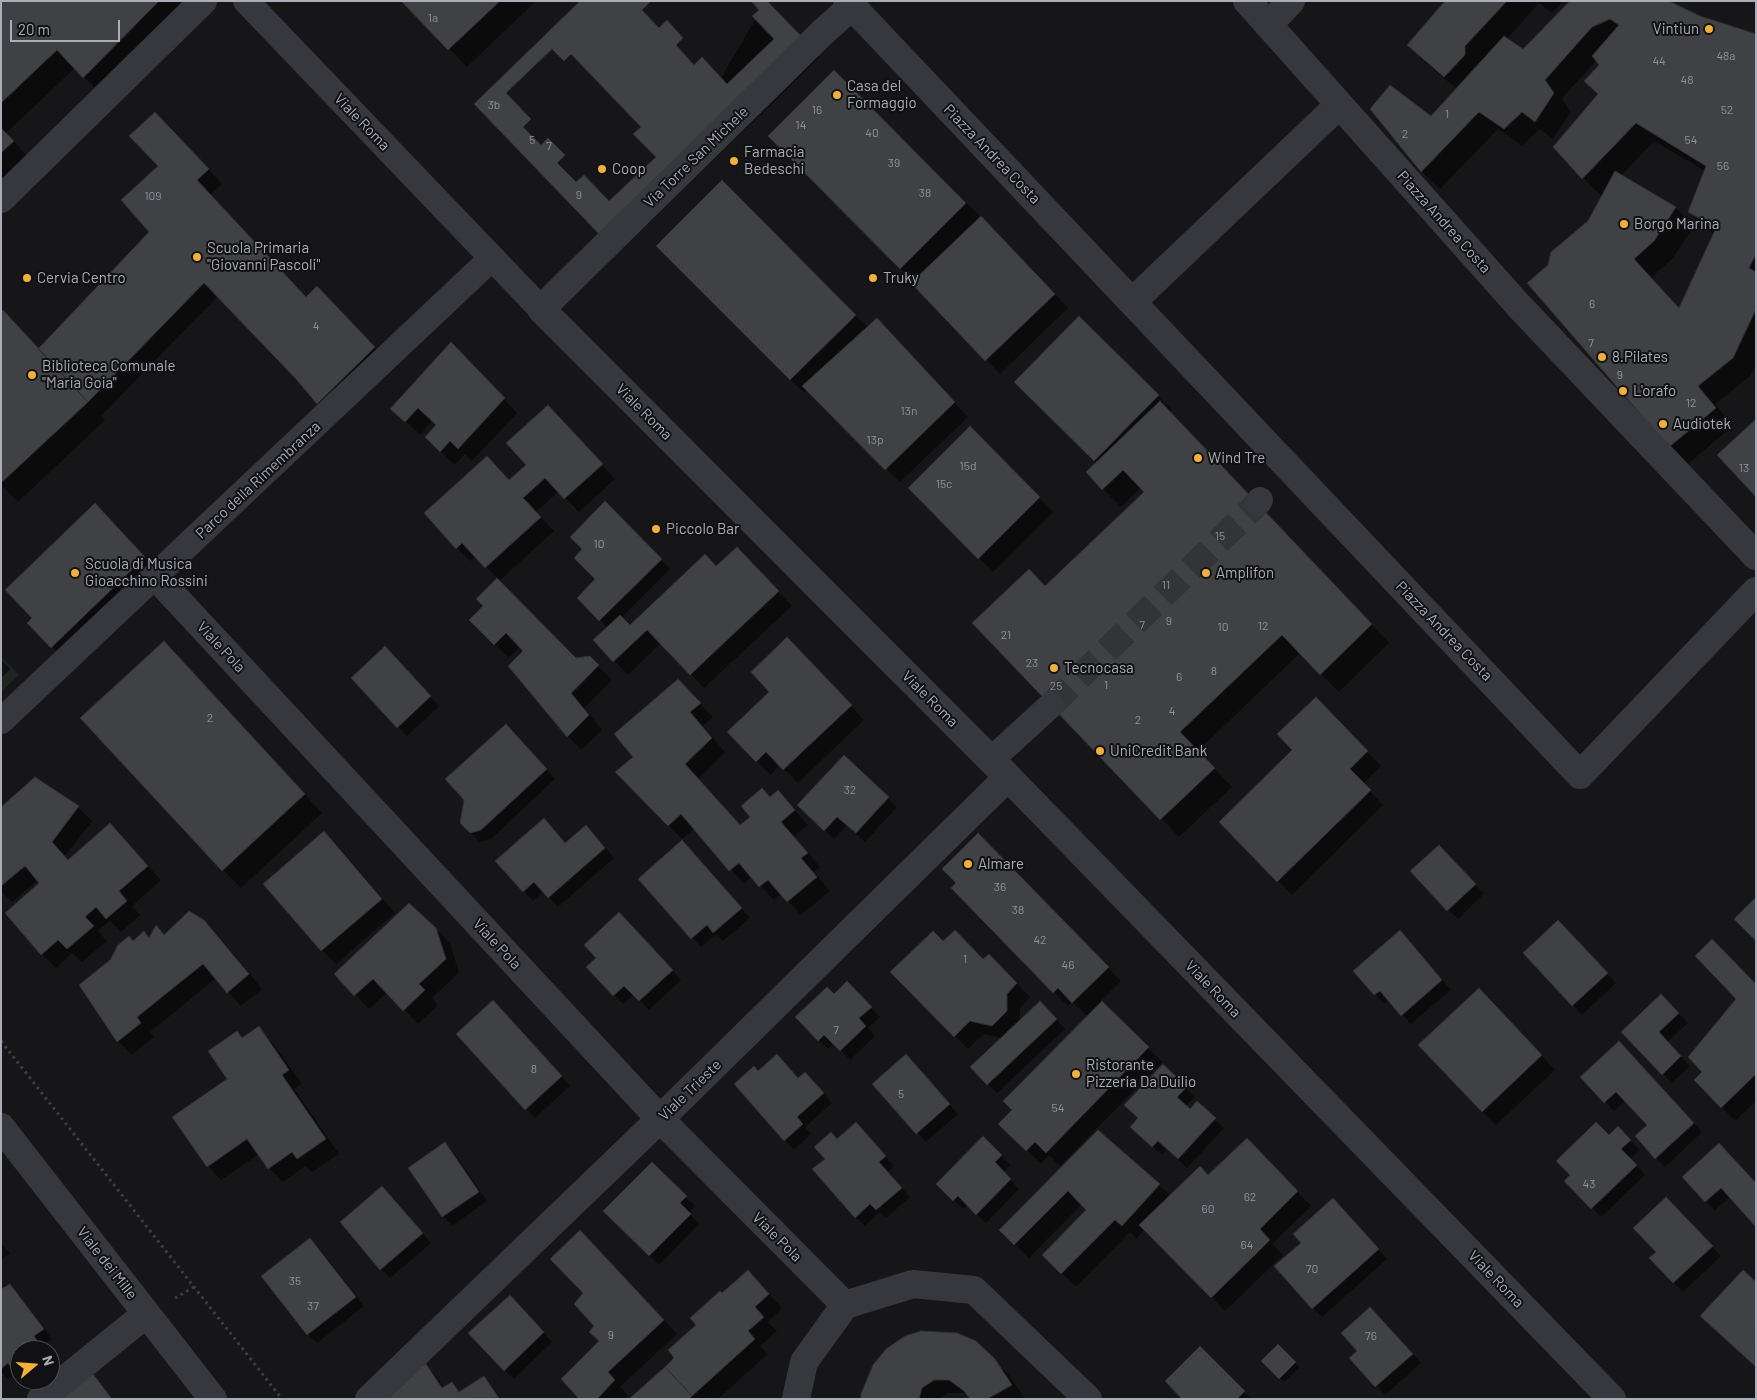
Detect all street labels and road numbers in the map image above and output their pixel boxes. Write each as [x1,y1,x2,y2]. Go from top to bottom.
street label: Viale Roma [330,90,394,154]
street label: Piazza Andrea Costa [940,101,1044,207]
street label: Via Torre San Michele [640,103,752,211]
street label: Piazza Andrea Costa [1393,167,1495,277]
street label: Viale Roma [612,380,676,444]
street label: Parco della Rimembranza [192,418,324,542]
street label: Piazza Andrea Costa [1392,578,1496,684]
street label: Viale Pola [193,618,249,676]
street label: Viale Roma [898,667,962,731]
street label: Viale Pola [469,915,525,973]
street label: Viale Roma [1181,957,1245,1021]
street label: Viale Trieste [655,1056,725,1124]
street label: Viale Pola [748,1208,806,1266]
street label: Viale dei Mille [73,1223,141,1303]
street label: Viale Roma [1464,1247,1528,1311]

